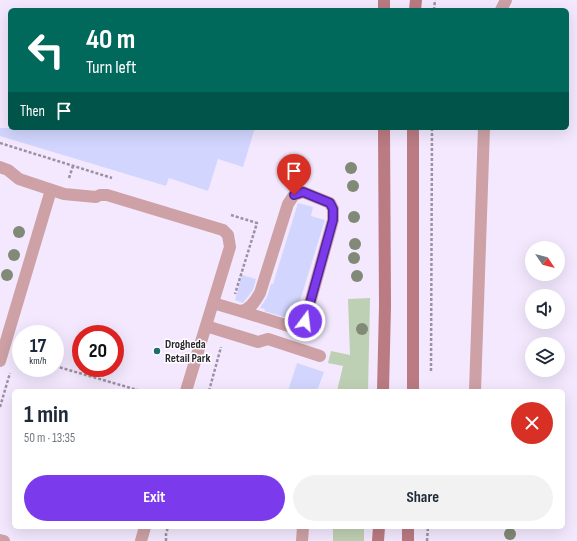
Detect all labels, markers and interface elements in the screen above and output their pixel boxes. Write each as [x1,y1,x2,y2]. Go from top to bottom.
text: 40 m [86,23,135,56]
icon: left [20,24,72,76]
text: Turn left [86,57,137,78]
icon: arrive [53,100,75,122]
text: Then [20,102,45,121]
pin [277,154,311,195]
icon: arrive [283,160,305,182]
north arrow [525,241,565,281]
map controls [525,241,565,377]
button: sound [525,289,565,329]
position arrow [284,300,326,342]
speed limit sign: 20 [72,325,124,377]
text: 17 [30,334,46,358]
place label: Drogheda Retail Park [165,337,210,366]
button: layers [525,337,565,377]
marker: Drogheda Retail Park [152,346,162,356]
text: km/h [29,355,47,367]
text: 1 min [24,400,69,429]
button: close [511,402,553,444]
text: 50 m · 13:35 [24,430,75,446]
button: Exit [24,475,285,521]
button: Share [293,475,553,521]

